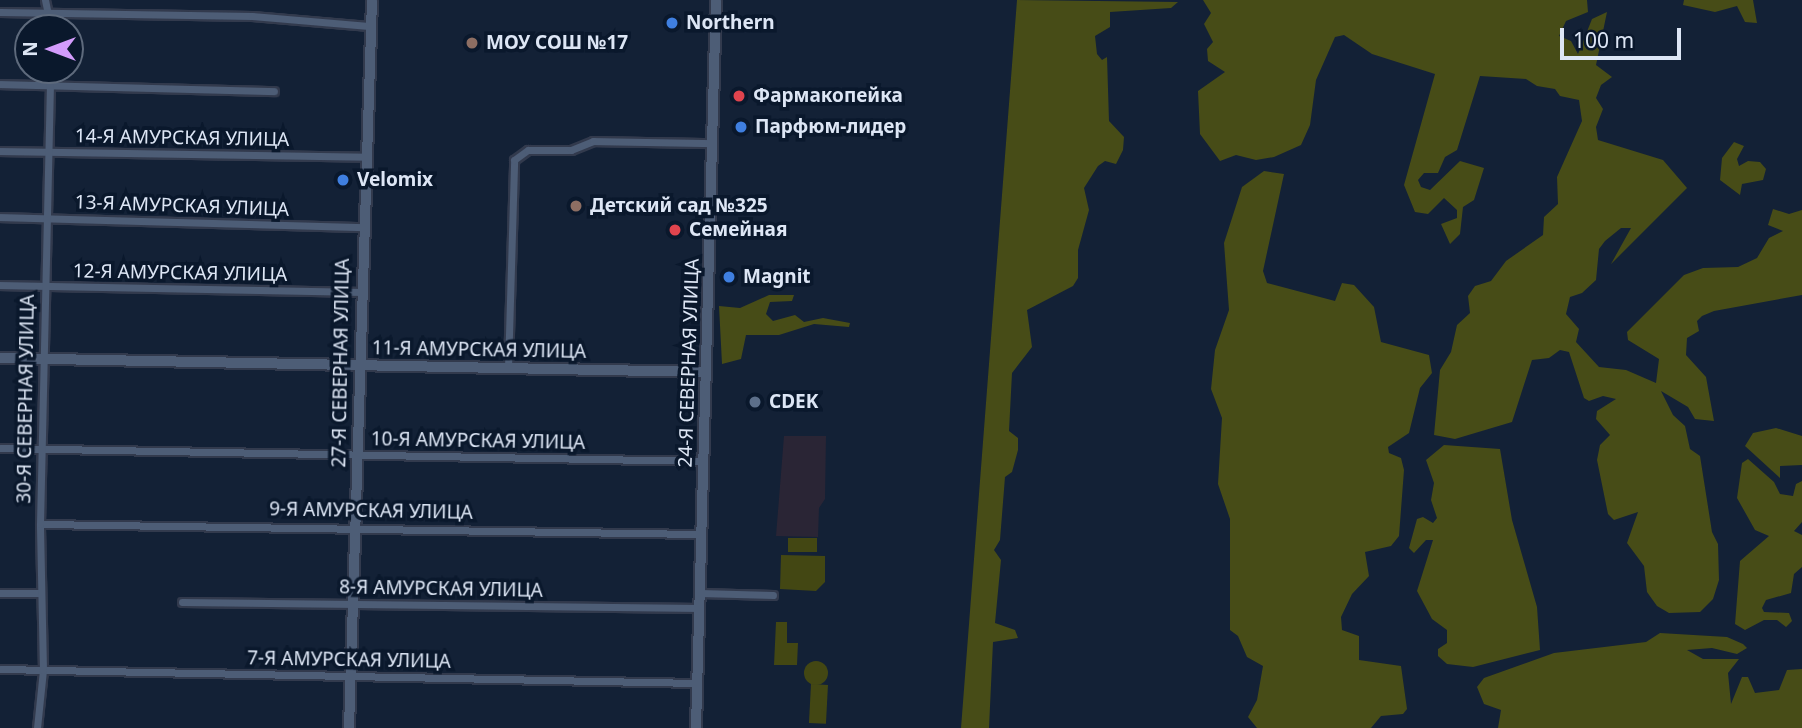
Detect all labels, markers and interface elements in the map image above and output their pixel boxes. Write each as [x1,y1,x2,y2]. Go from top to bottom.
place label: Northern [686,12,775,34]
north arrow [14,14,84,84]
scale bar [1564,14,1685,58]
marker: Northern [664,15,680,31]
text: 100 m [1573,26,1634,54]
place label: МОУ СОШ №17 [486,32,628,54]
marker: МОУ СОШ №17 [464,35,480,51]
text: N [17,41,43,57]
place label: Фармакопейка [753,85,903,107]
marker: Фармакопейка [731,88,747,104]
place label: Парфюм-лидер [755,116,906,138]
marker: Парфюм-лидер [733,119,749,135]
street label: 14-Я АМУРСКАЯ УЛИЦА [75,125,289,151]
place label: Velomix [357,169,433,191]
marker: Velomix [335,172,351,188]
street label: 13-Я АМУРСКАЯ УЛИЦА [74,191,290,221]
place label: Детский сад №325 [590,195,768,217]
marker: Детский сад №325 [568,198,584,214]
place label: Семейная [689,219,787,241]
marker: Семейная [667,222,683,238]
street label: 27-Я СЕВЕРНАЯ УЛИЦА [328,258,354,468]
street label: 24-Я СЕВЕРНАЯ УЛИЦА [674,258,704,468]
street label: 12-Я АМУРСКАЯ УЛИЦА [73,260,287,286]
place label: Magnit [743,266,811,288]
marker: Magnit [721,269,737,285]
street label: 30-Я СЕВЕРНАЯ УЛИЦА [13,294,39,504]
street label: 11-Я АМУРСКАЯ УЛИЦА [372,337,586,363]
place label: CDEK [769,391,818,413]
marker: CDEK [747,394,763,410]
street label: 10-Я АМУРСКАЯ УЛИЦА [371,428,585,454]
street label: 9-Я АМУРСКАЯ УЛИЦА [269,498,473,524]
street label: 8-Я АМУРСКАЯ УЛИЦА [339,576,543,602]
street label: 7-Я АМУРСКАЯ УЛИЦА [247,647,451,673]

